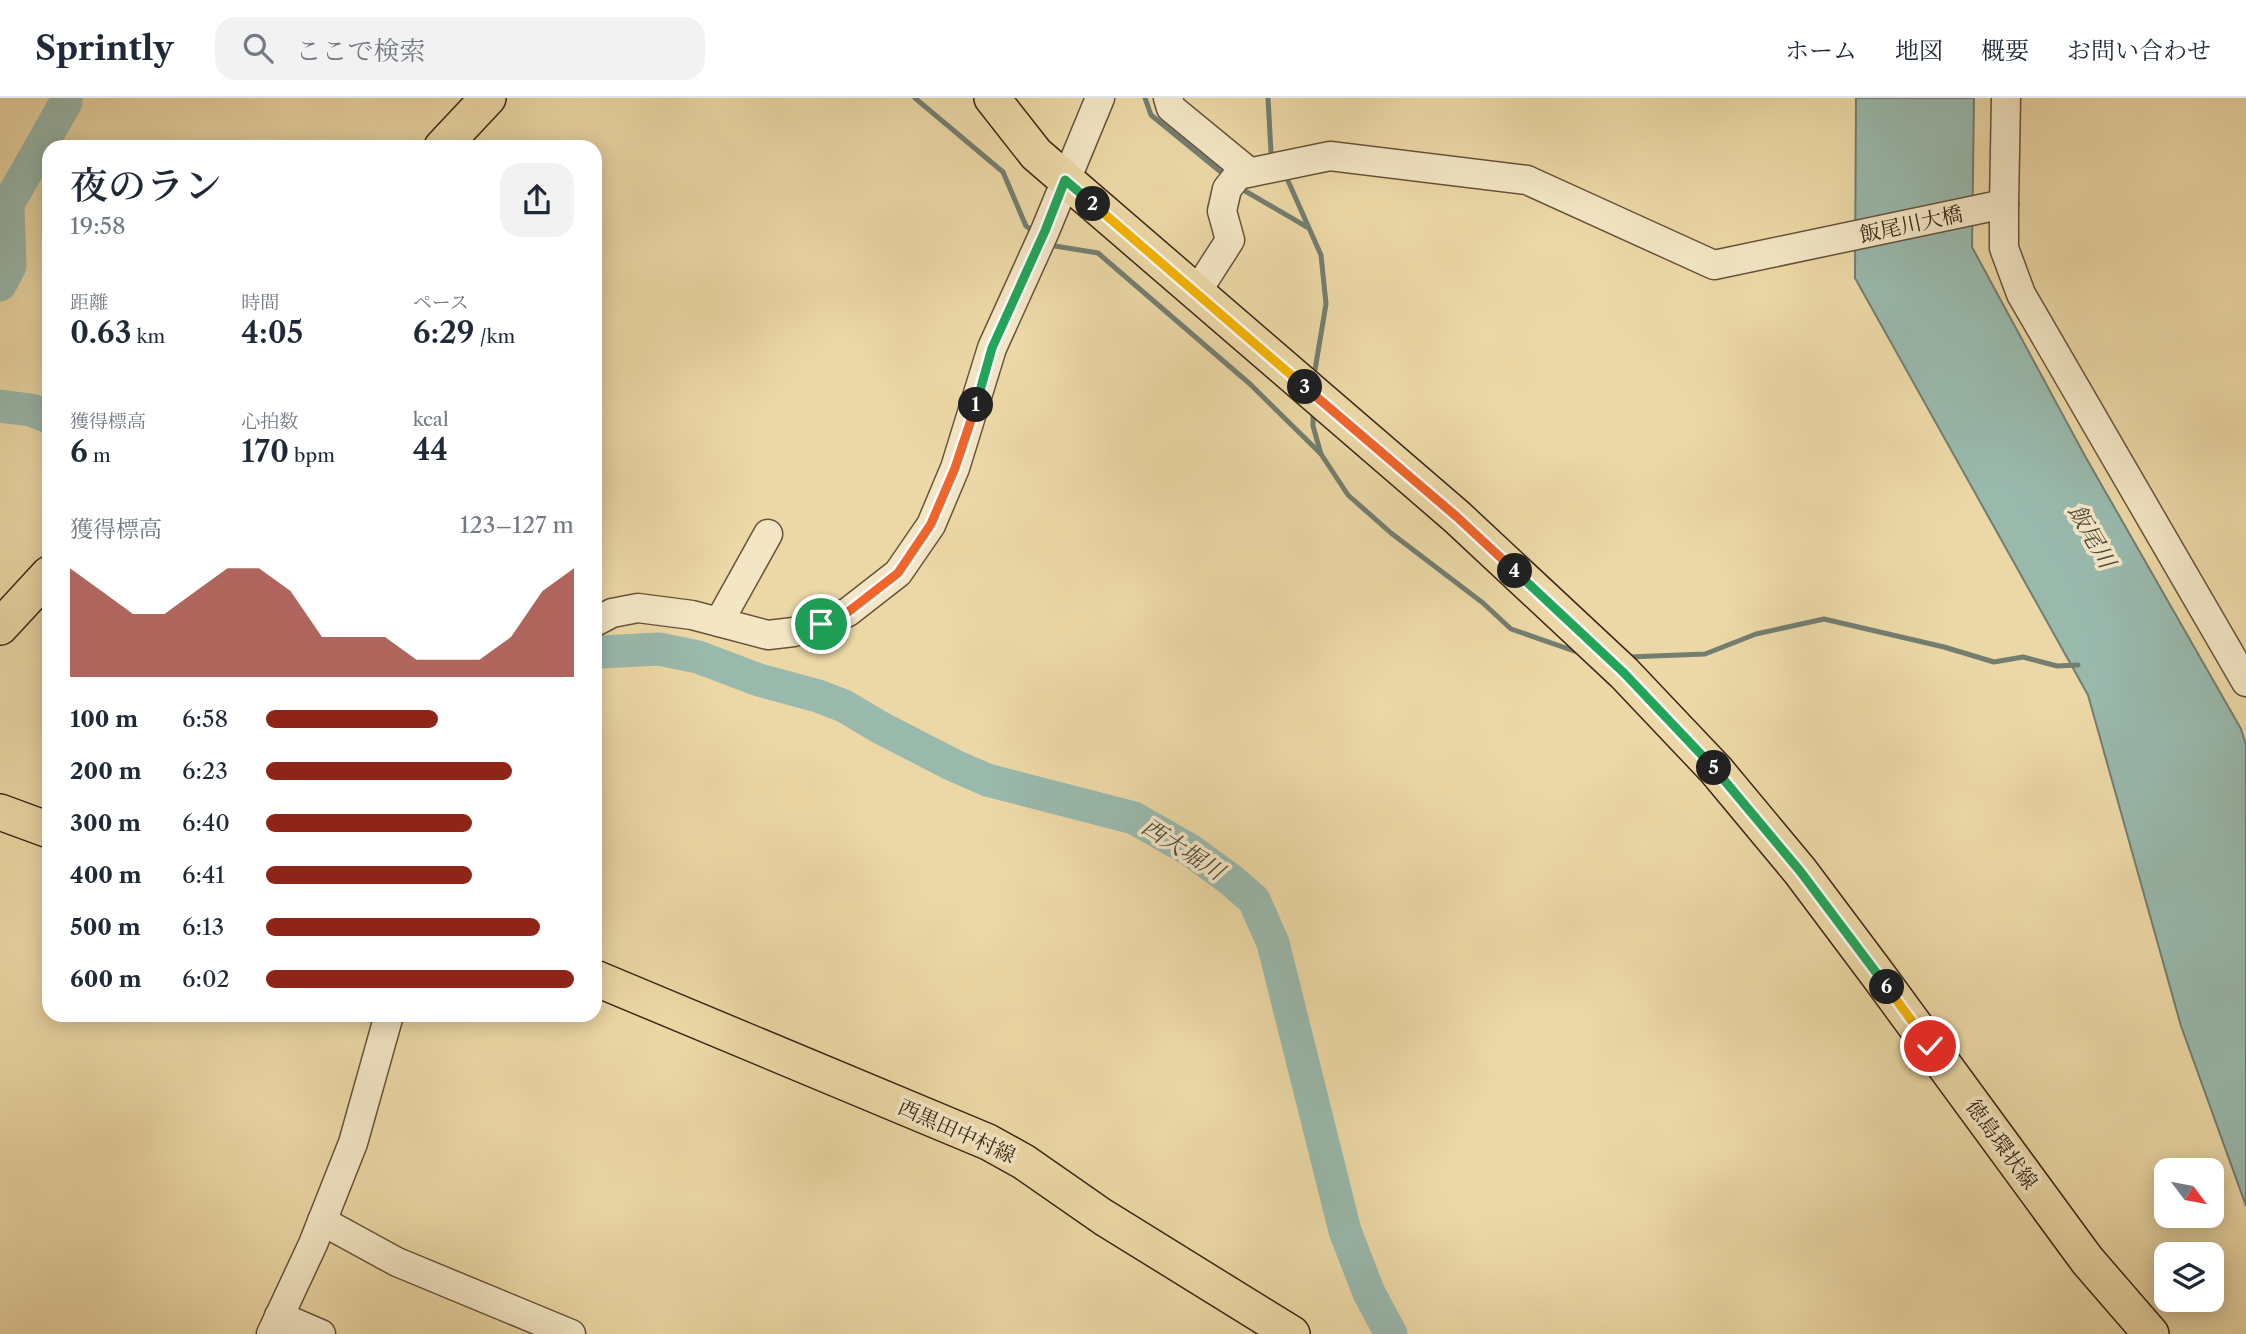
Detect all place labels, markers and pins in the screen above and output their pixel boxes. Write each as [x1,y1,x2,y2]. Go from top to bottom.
pin: 2 [1076,186,1110,222]
pin: 3 [1288,370,1322,404]
pin: 1 [958,388,993,422]
pin: 4 [1498,554,1532,588]
pin [791,594,851,654]
pin: 5 [1696,750,1732,786]
pin: 6 [1870,970,1904,1004]
pin [1900,1016,1960,1076]

